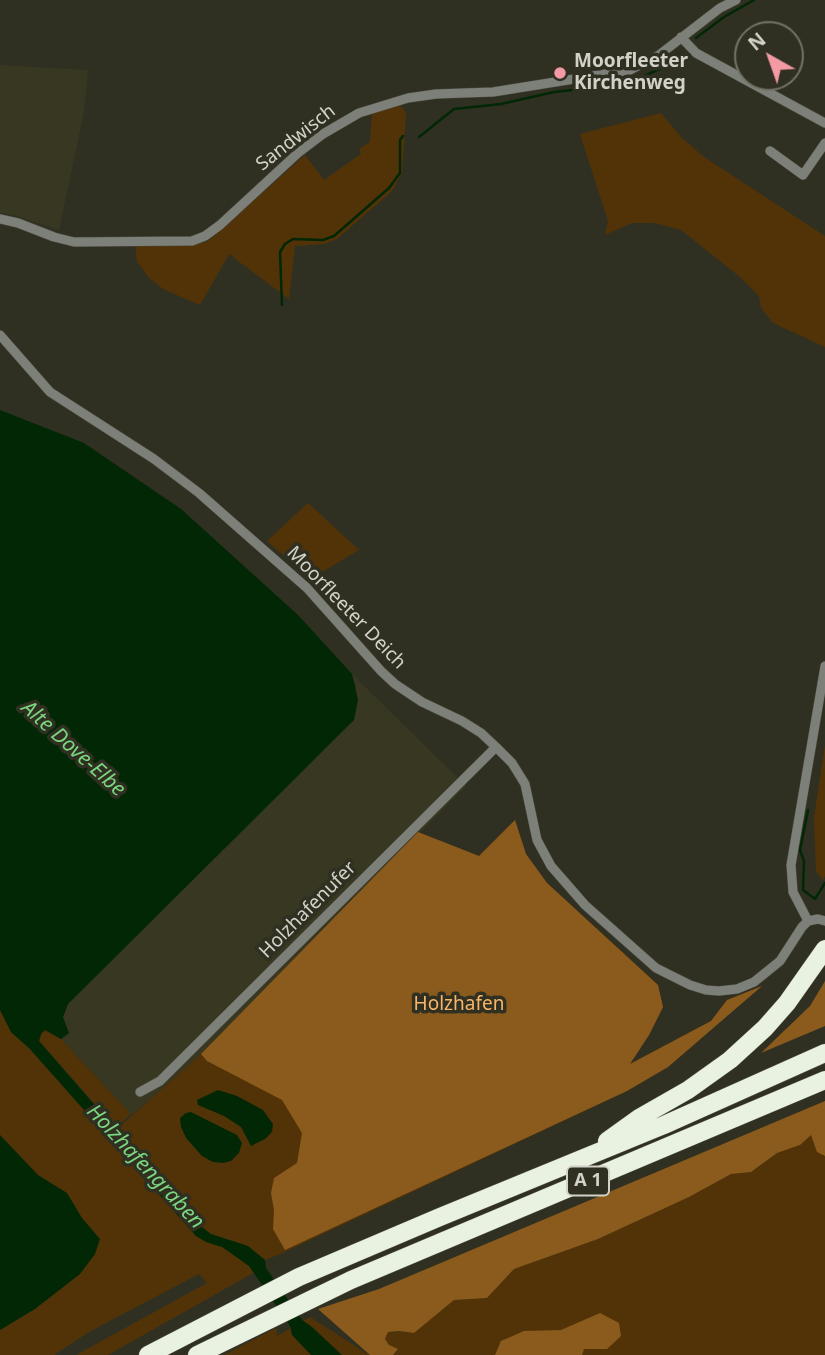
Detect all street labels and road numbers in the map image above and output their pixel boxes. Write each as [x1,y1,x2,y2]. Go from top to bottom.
street label: Sandwisch [252,100,340,176]
street label: Moorfleeter Deich [282,542,410,674]
street label: Holzhafenufer [255,857,361,963]
road number: A 1 [567,1166,609,1196]

